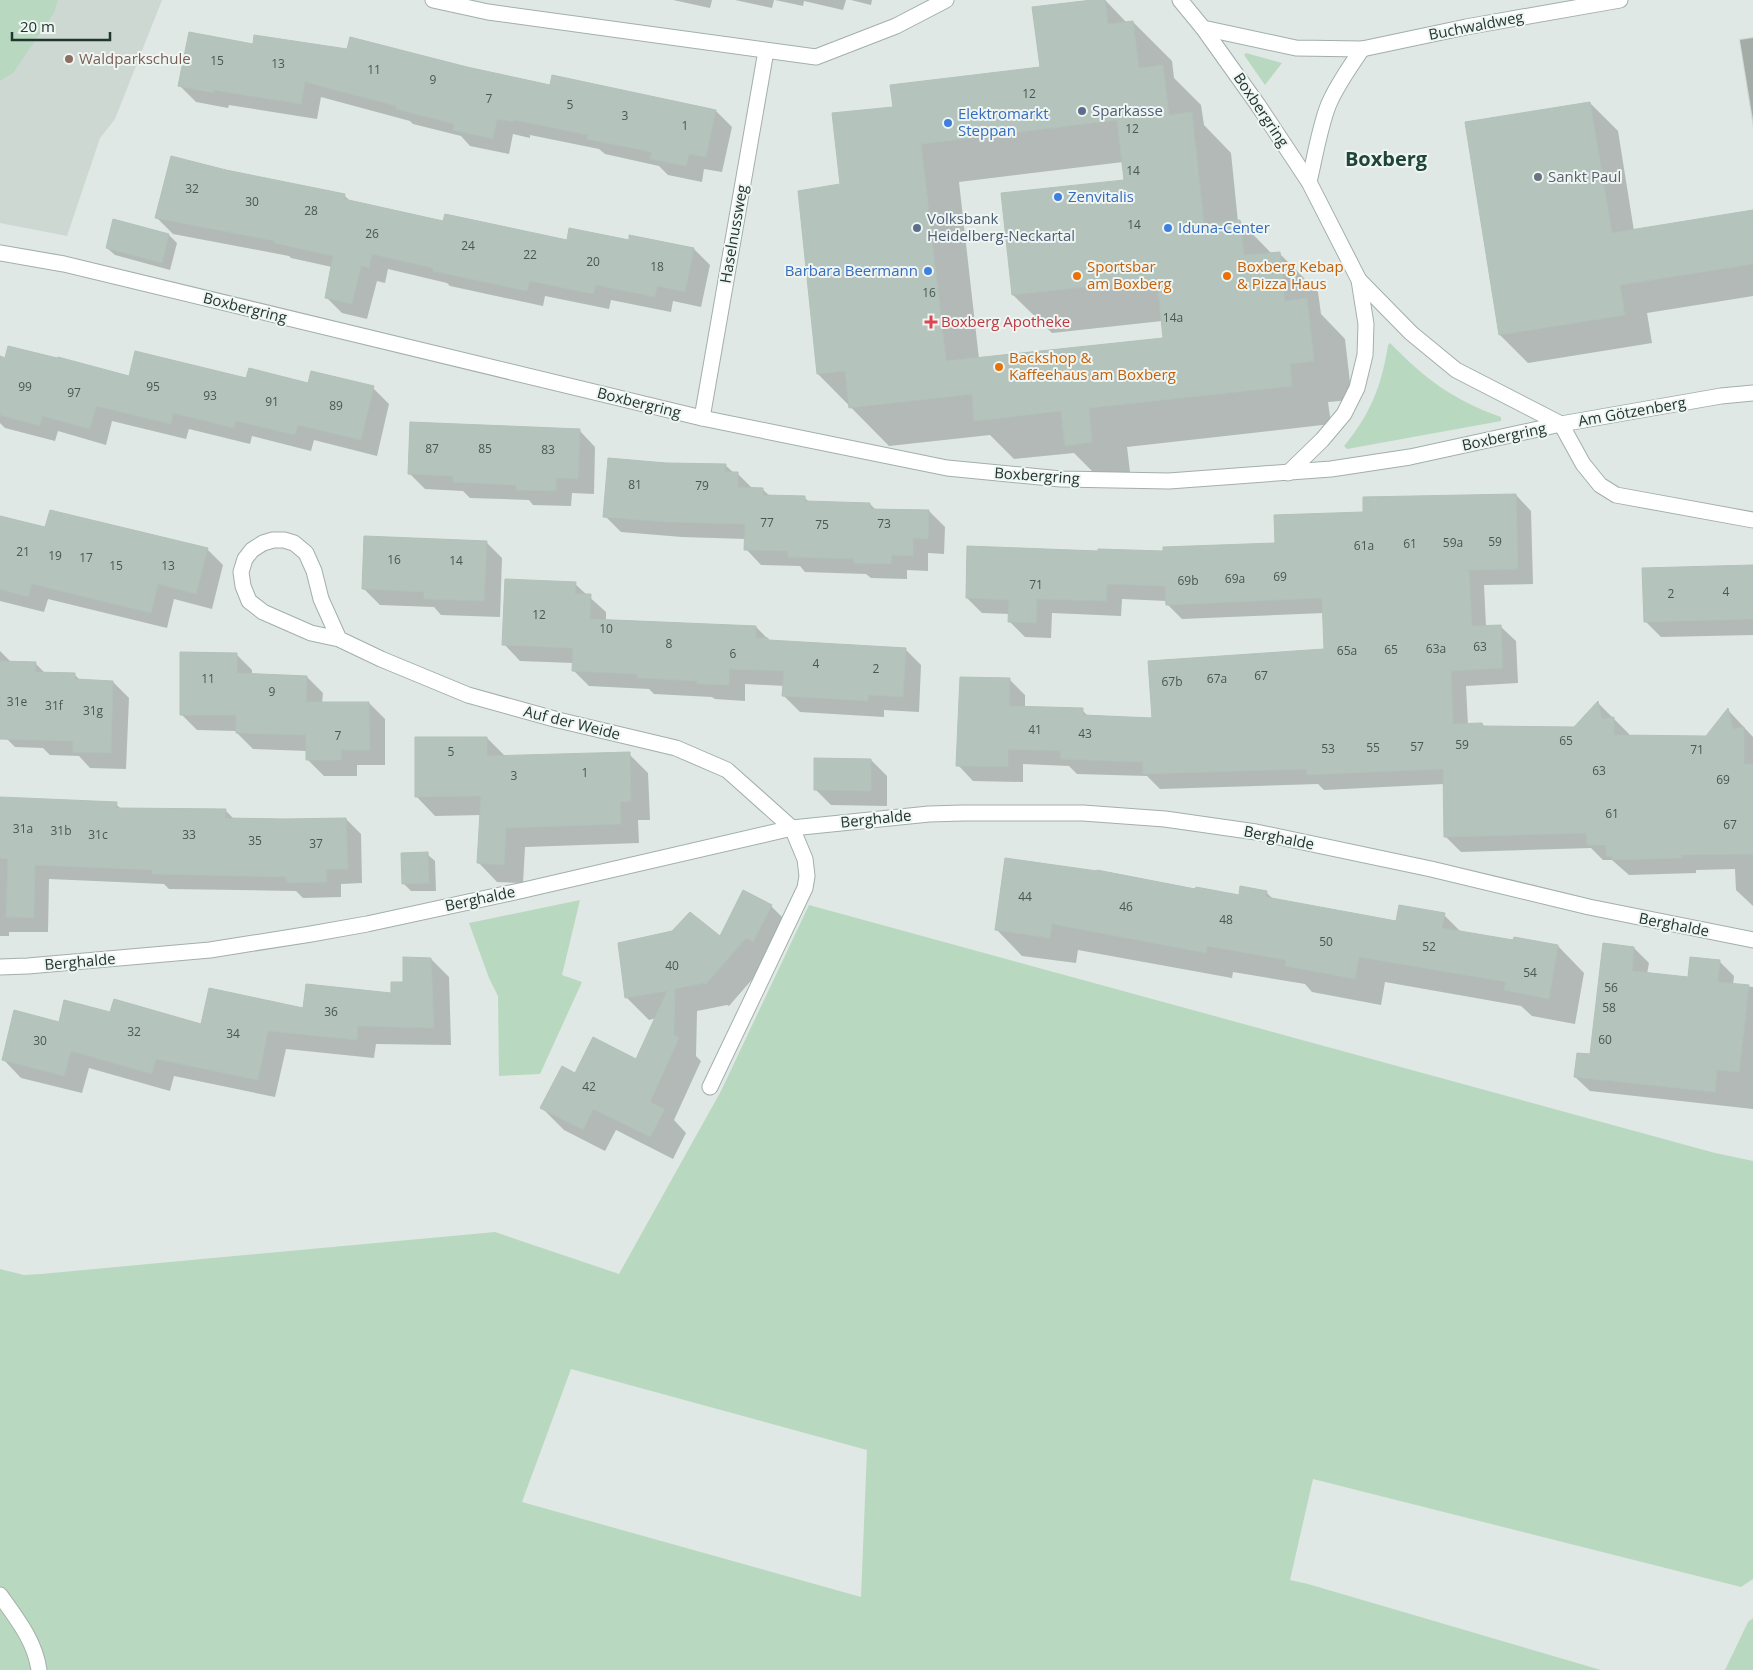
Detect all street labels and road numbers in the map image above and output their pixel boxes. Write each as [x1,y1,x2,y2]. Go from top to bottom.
street label: Buchwaldweg [1427,6,1525,44]
street label: Boxbergring [1230,68,1294,151]
street label: Haselnussweg [715,183,752,285]
street label: Boxbergring [201,287,289,327]
street label: Boxbergring [595,382,683,422]
street label: Am Götzenberg [1576,392,1687,430]
street label: Boxbergring [1460,417,1548,455]
street label: Boxbergring [994,462,1081,488]
street label: Auf der Weide [522,700,623,744]
street label: Berghalde [839,804,912,832]
street label: Berghalde [1242,820,1316,854]
street label: Berghalde [443,881,517,915]
street label: Berghalde [1637,907,1711,941]
street label: Berghalde [44,948,116,974]

